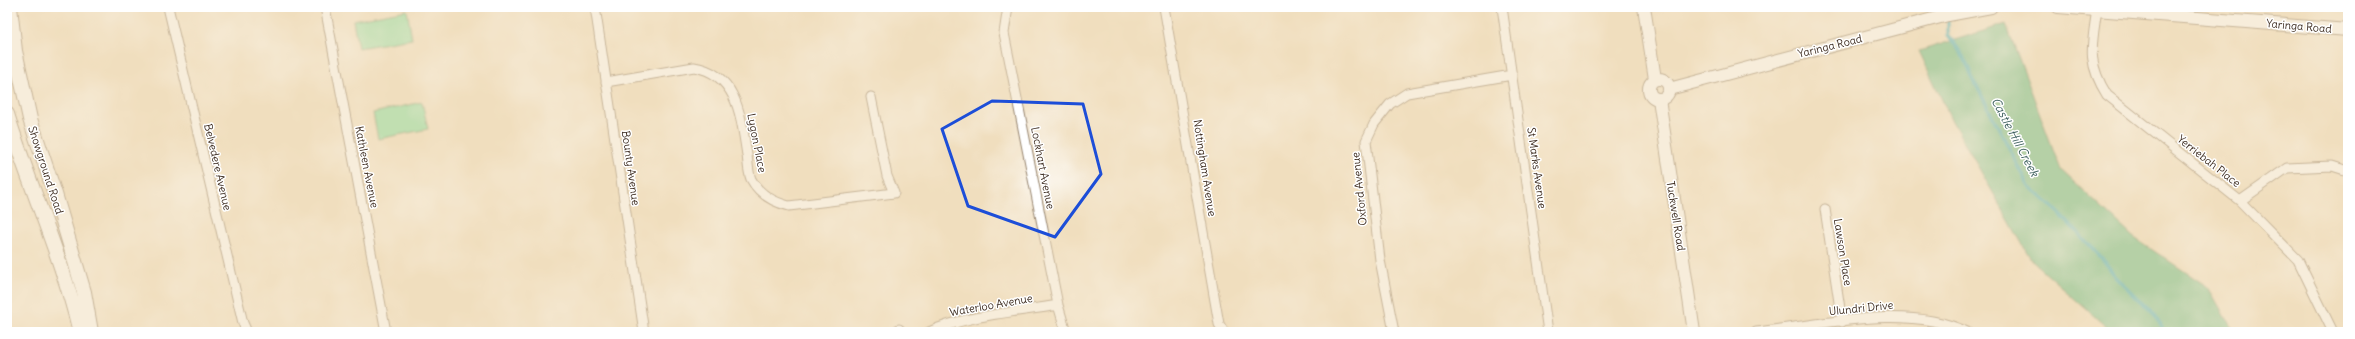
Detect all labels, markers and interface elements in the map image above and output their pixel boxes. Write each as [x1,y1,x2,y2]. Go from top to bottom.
street label: Yaringa Road [2266,16,2333,36]
street label: Yaringa Road [1796,31,1864,61]
water label: Castle Hill Creek [1988,95,2043,180]
street label: Lygon Place [744,112,770,174]
street label: Nottingham Avenue [1190,119,1220,217]
street label: Belvedere Avenue [201,122,235,212]
street label: Showground Road [25,124,67,216]
street label: Kathleen Avenue [352,125,382,209]
street label: Lockhart Avenue [1028,126,1058,210]
street label: St Marks Avenue [1524,126,1550,210]
street label: Bounty Avenue [619,130,643,206]
street label: Yerriebah Place [2175,132,2244,190]
street label: Oxford Avenue [1348,151,1370,226]
street label: Tuckwell Road [1664,180,1689,252]
street label: Lawson Place [1831,218,1855,287]
street label: Waterloo Avenue [948,291,1034,319]
street label: Ulundri Drive [1828,298,1894,318]

